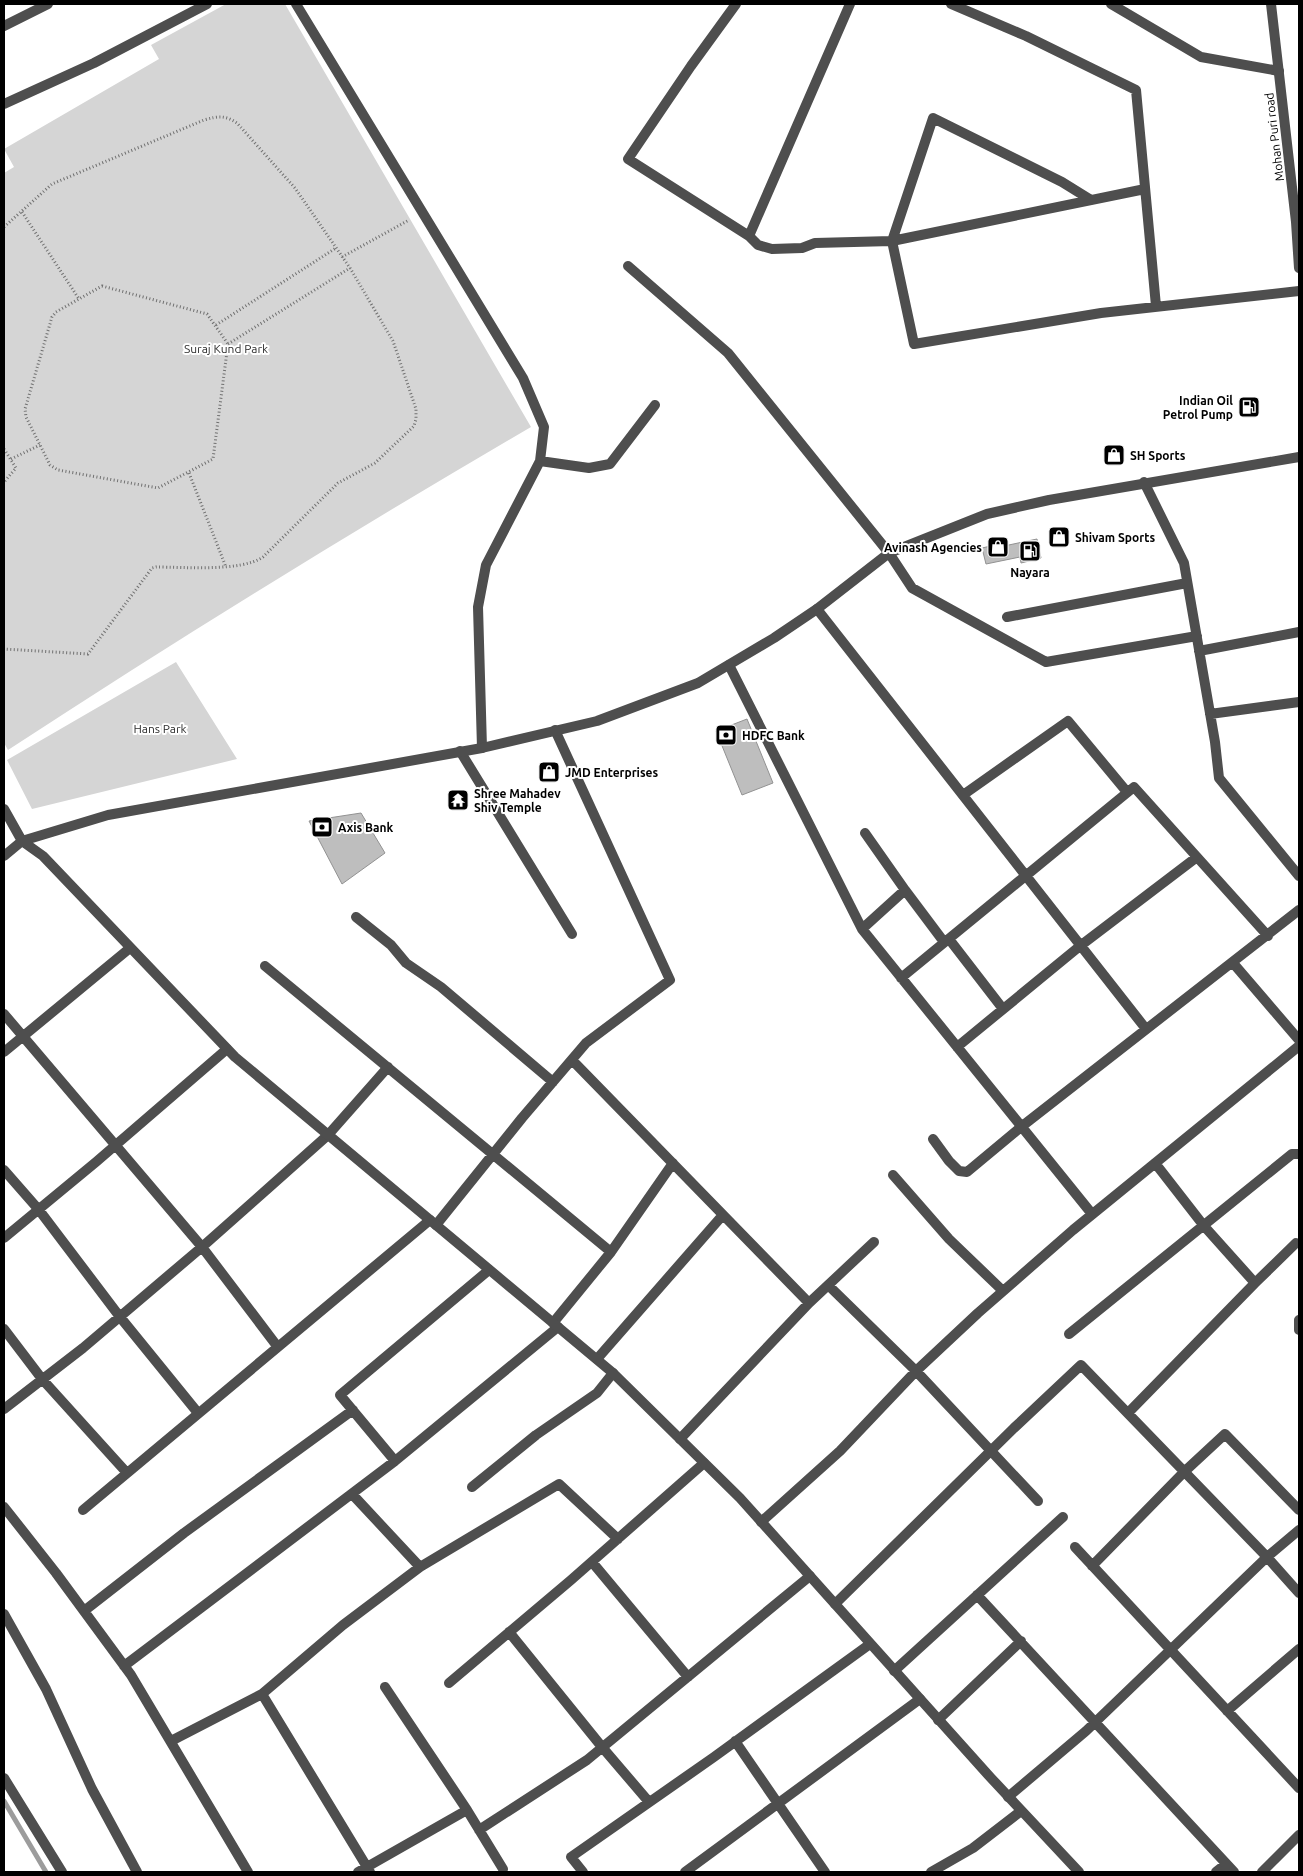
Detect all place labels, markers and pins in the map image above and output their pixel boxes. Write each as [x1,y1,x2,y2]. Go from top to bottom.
place label: Indian Oil Petrol Pump [1163,394,1233,421]
fuel station icon: Indian Oil Petrol Pump [1237,395,1261,419]
shop icon: SH Sports [1102,443,1126,467]
place label: SH Sports [1130,449,1186,462]
shop icon: Shivam Sports [1047,525,1071,549]
place label: Shivam Sports [1075,531,1155,544]
shop icon: Avinash Agencies [986,535,1010,559]
fuel station icon: Nayara [1018,539,1042,563]
place label: Avinash Agencies [884,541,982,554]
place label: Nayara [1010,566,1050,579]
bank icon: HDFC Bank [714,723,738,747]
place label: HDFC Bank [742,729,805,742]
shop icon: JMD Enterprises [537,760,561,784]
place label: JMD Enterprises [565,766,659,779]
place label: Shree Mahadev Shiv Temple [474,787,561,814]
temple icon: Shree Mahadev Shiv Temple [446,788,470,812]
bank icon: Axis Bank [310,815,334,839]
place label: Axis Bank [338,821,394,834]

